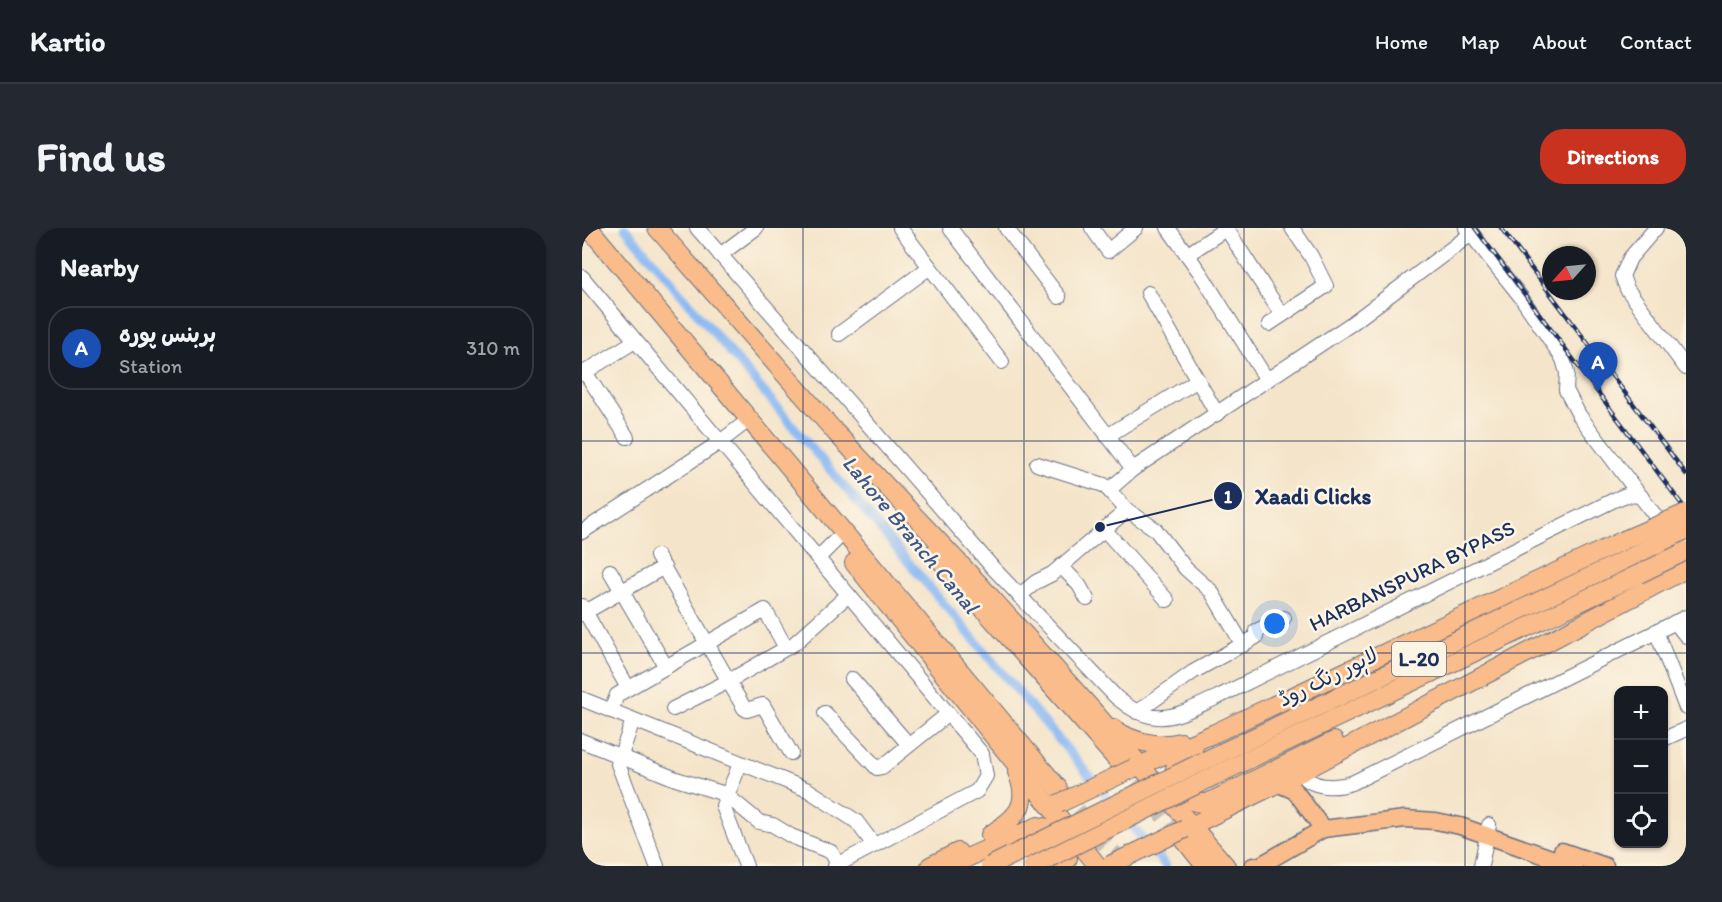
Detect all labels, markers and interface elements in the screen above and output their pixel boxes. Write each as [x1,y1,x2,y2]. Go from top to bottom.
text: Kartio [30,24,105,58]
text: Home [1375,29,1428,54]
text: Map [1461,29,1500,54]
text: About [1533,29,1587,54]
text: Contact [1620,29,1692,54]
button: Directions [1540,129,1686,184]
text: Find us [36,131,166,182]
north arrow [1542,246,1596,300]
text: Nearby [60,251,139,283]
text: ہربنس پورہ [119,321,216,348]
text: A [75,336,88,360]
text: 310 m [466,336,520,360]
pin: A [1578,342,1618,392]
text: Station [119,354,182,378]
water label: Lahore Branch Canal [837,450,986,620]
callout: Xaadi Clicks [1213,476,1383,516]
text: Xaadi Clicks [1255,483,1371,510]
text: 1 [1224,486,1233,508]
street label: HARBANSPURA BYPASS [1305,515,1519,636]
your location [1260,609,1289,638]
street label: لاہور رنگ روڈ [1274,642,1383,715]
road number: L-20 [1392,642,1446,676]
map controls [1614,686,1668,848]
button: + [1614,686,1668,740]
button: − [1614,740,1668,794]
button: locate [1614,794,1668,848]

